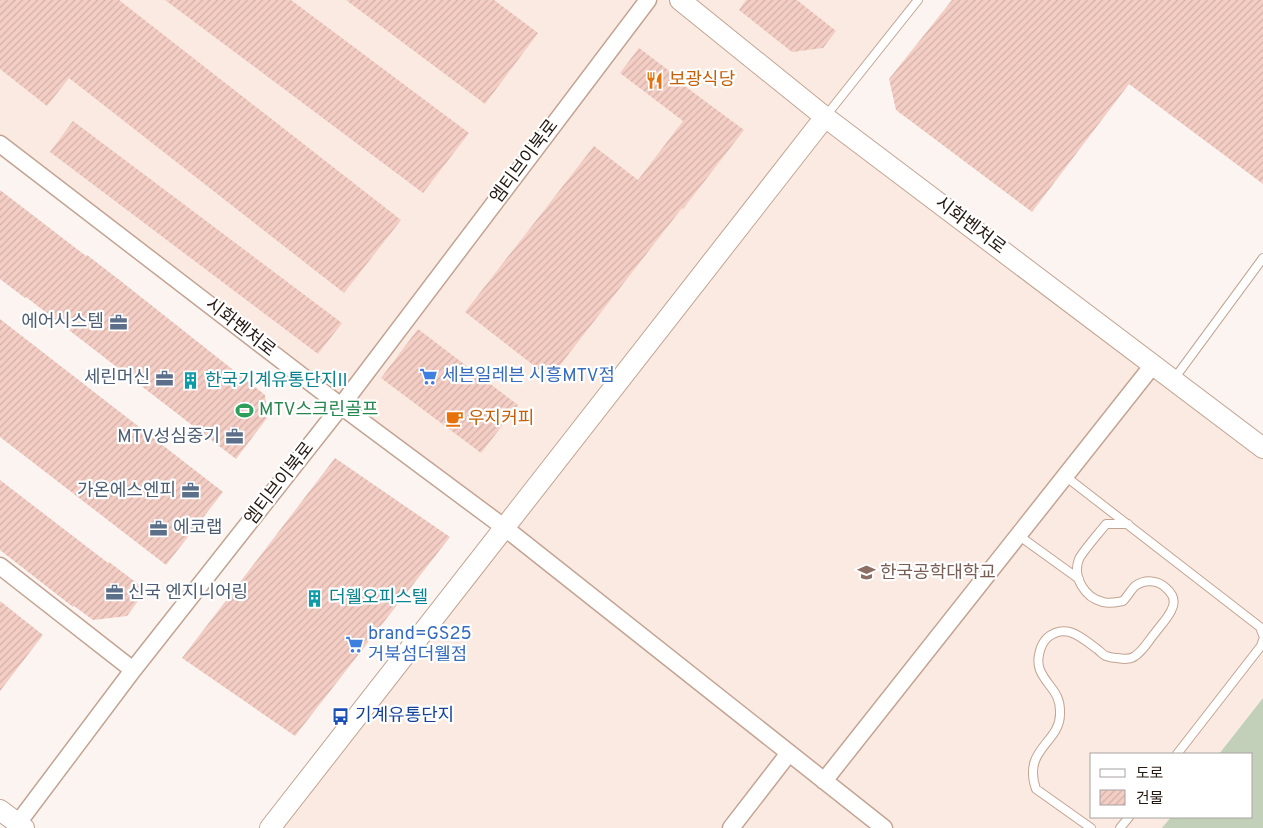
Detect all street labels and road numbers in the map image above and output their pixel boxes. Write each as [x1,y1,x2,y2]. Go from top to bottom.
street label: 엠티브이북로 [486,115,564,209]
street label: 시화벤처로 [930,192,1010,260]
street label: 시화벤처로 [200,293,280,363]
street label: 엠티브이북로 [240,438,320,530]

